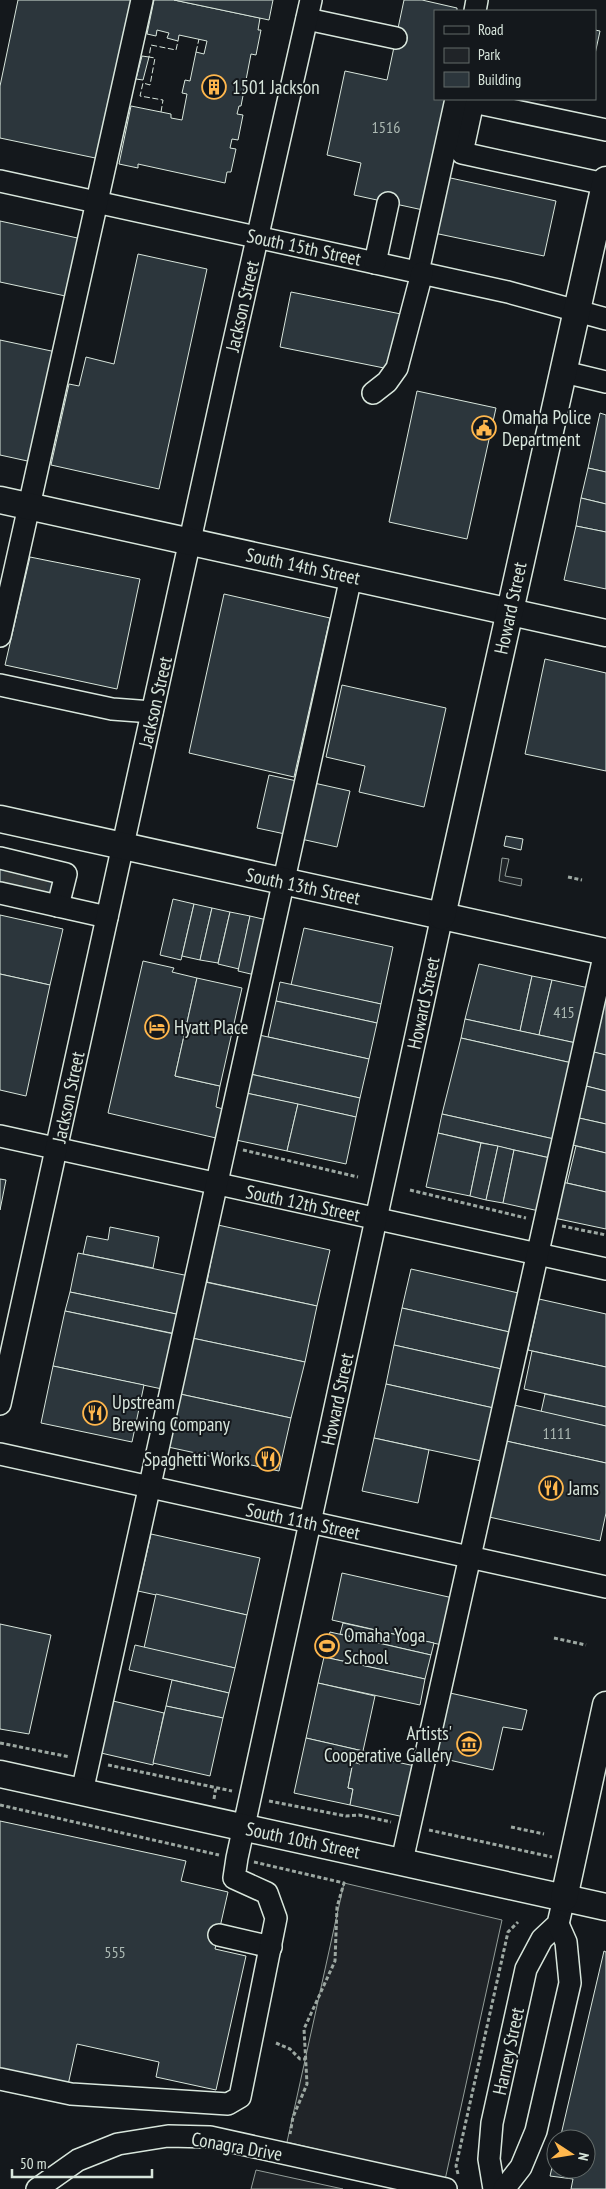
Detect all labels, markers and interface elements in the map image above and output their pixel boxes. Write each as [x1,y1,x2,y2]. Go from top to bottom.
legend [434,10,596,100]
text: Road [478,20,504,39]
text: Park [478,45,500,64]
text: Building [478,70,521,89]
building icon: 1501 Jackson [201,74,227,100]
place label: 1501 Jackson [232,75,320,99]
house number: 1516 [372,117,400,137]
street label: South 15th Street [245,223,364,271]
street label: Jackson Street [220,257,264,355]
place label: Omaha Police Department [502,405,592,451]
public building icon: Omaha Police Department [471,415,497,441]
street label: South 14th Street [244,542,363,590]
street label: Howard Street [489,559,532,656]
street label: Jackson Street [133,653,177,751]
street label: South 13th Street [244,862,363,910]
street label: Howard Street [402,954,445,1051]
house number: 415 [553,1002,575,1022]
hotel icon: Hyatt Place [144,1014,170,1040]
place label: Hyatt Place [174,1015,248,1039]
street label: Jackson Street [46,1048,90,1146]
street label: South 12th Street [244,1179,363,1227]
street label: Howard Street [316,1350,359,1447]
place label: Upstream Brewing Company [112,1390,231,1436]
restaurant icon: Upstream Brewing Company [82,1400,108,1426]
house number: 1111 [543,1423,571,1443]
restaurant icon: Spaghetti Works [255,1446,281,1472]
place label: Spaghetti Works [144,1447,250,1471]
restaurant icon: Jams [538,1475,564,1501]
place label: Jams [567,1476,599,1500]
street label: South 11th Street [244,1497,363,1545]
place label: Omaha Yoga School [344,1623,425,1669]
sports icon: Omaha Yoga School [314,1633,340,1659]
place label: Artists' Cooperative Gallery [324,1721,453,1767]
museum icon: Artists' Cooperative Gallery [456,1731,482,1757]
street label: South 10th Street [244,1816,363,1864]
house number: 555 [104,1942,126,1962]
street label: Harney Street [487,2004,529,2097]
street label: Conagra Drive [190,2126,284,2166]
north arrow [546,2129,596,2179]
scale bar [12,2146,152,2178]
text: N [574,2151,593,2162]
text: 50 m [20,2154,46,2173]

